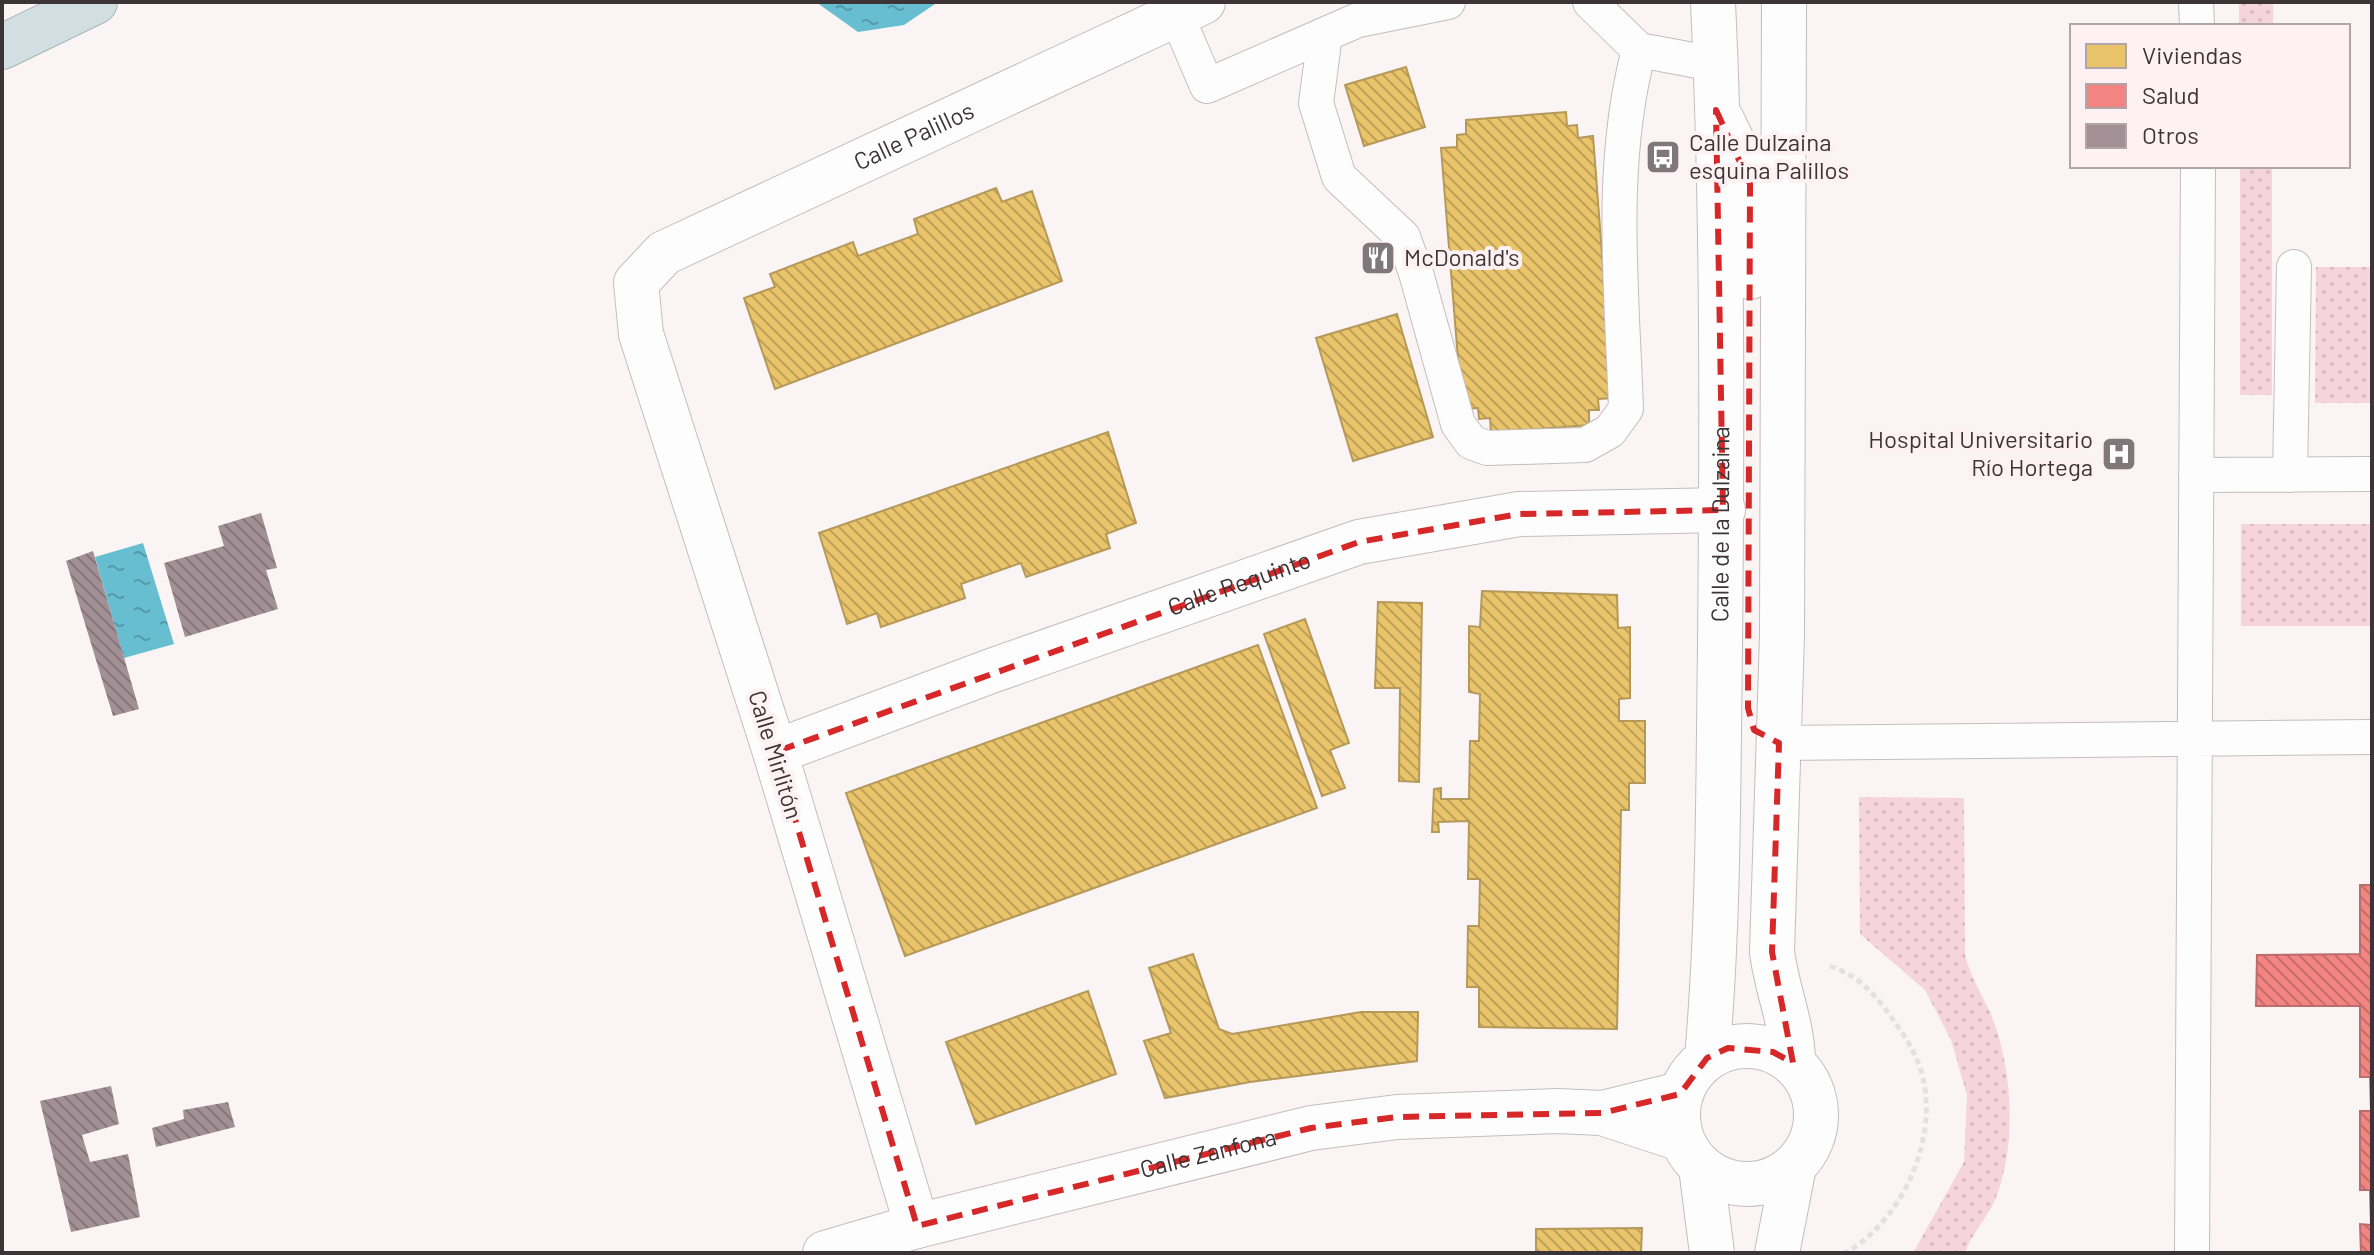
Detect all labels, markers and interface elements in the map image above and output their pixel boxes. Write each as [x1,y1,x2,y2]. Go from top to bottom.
legend [2070,24,2350,168]
text: Viviendas [2142,40,2242,69]
text: Salud [2142,80,2200,109]
street label: Calle Palillos [849,95,978,176]
text: Otros [2142,120,2199,149]
place label: Calle Dulzaina esquina Palillos [1689,127,1849,184]
bus stop icon: Calle Dulzaina esquina Palillos [1644,138,1682,176]
restaurant icon: McDonald's [1359,239,1397,277]
place label: McDonald's [1404,242,1519,271]
place label: Hospital Universitario Río Hortega [1868,424,2093,481]
street label: Calle de la Dulzaina [1704,426,1734,622]
hospital icon: Hospital Universitario Río Hortega [2100,435,2138,473]
street label: Calle Requinto [1164,544,1314,621]
street label: Calle Mirlitón [743,687,810,822]
street label: Calle Zanfona [1137,1121,1279,1183]

